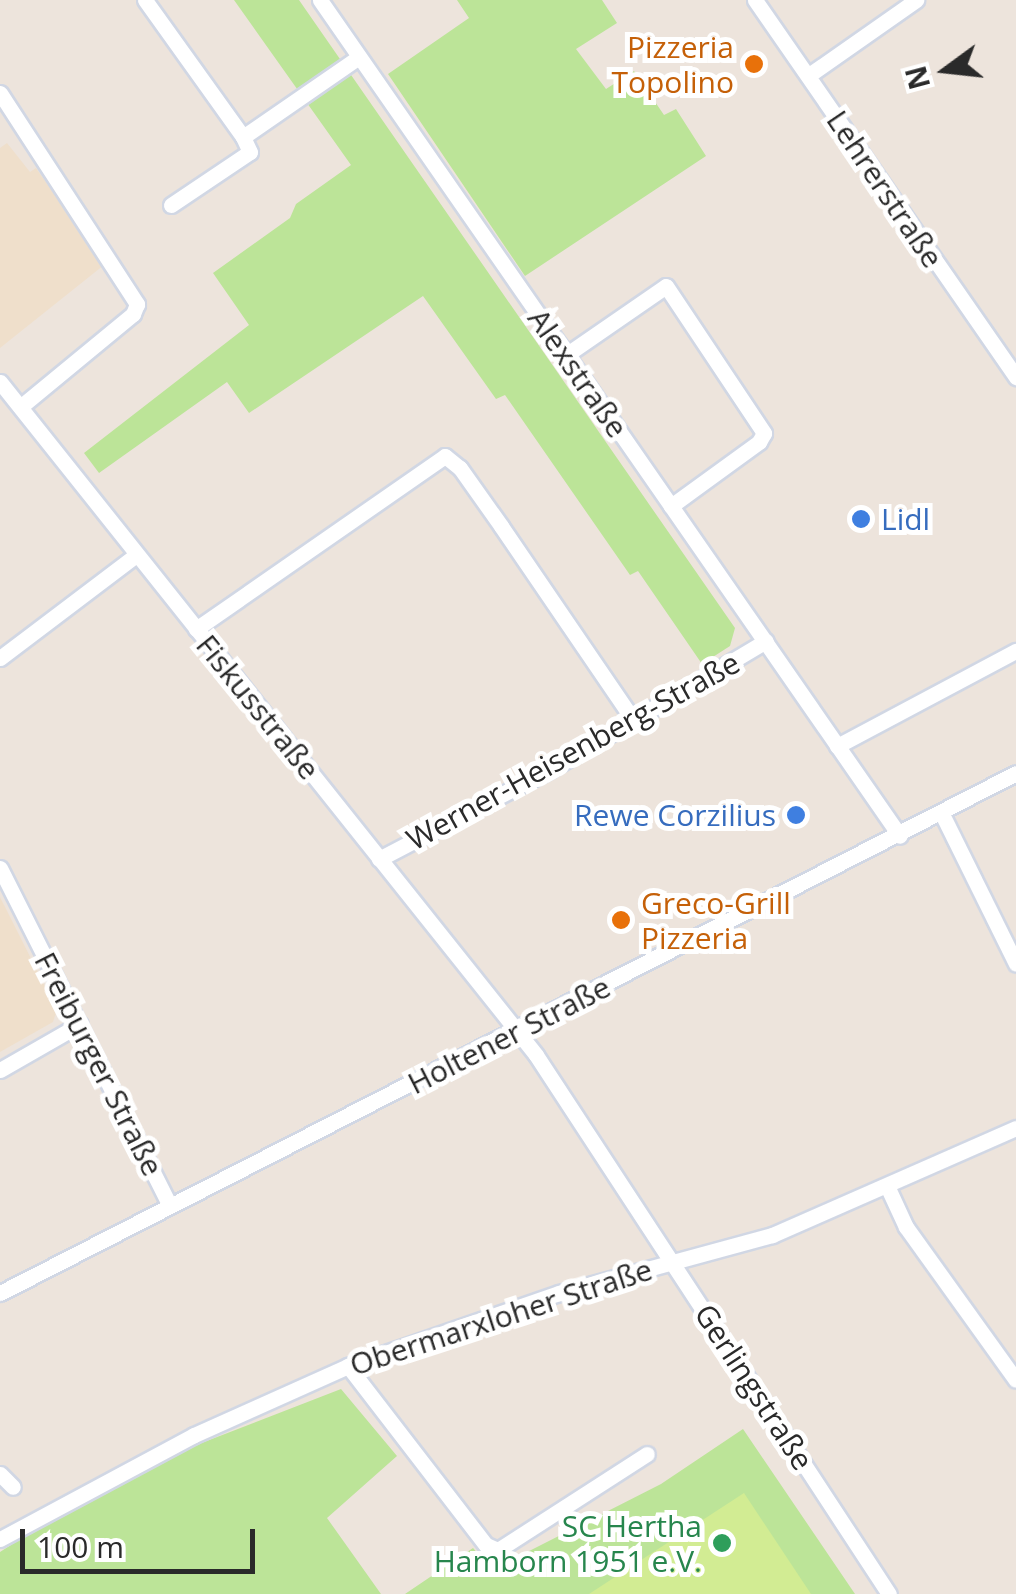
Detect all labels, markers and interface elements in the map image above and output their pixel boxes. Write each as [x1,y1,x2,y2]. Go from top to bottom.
north arrow [896,20,996,120]
place label: Pizzeria Topolino [611,29,734,100]
marker: Pizzeria Topolino [743,53,765,75]
text: N [896,62,938,94]
street label: Lehrerstraße [819,104,951,274]
street label: Alexstraße [521,302,635,444]
place label: Lidl [881,501,930,537]
marker: Lidl [850,508,872,530]
street label: Fiskusstraße [189,628,327,786]
street label: Werner-Heisenberg-Straße [400,644,746,858]
place label: Rewe Corzilius [574,797,776,833]
marker: Rewe Corzilius [785,804,807,826]
place label: Greco-Grill Pizzeria [641,885,791,956]
marker: Greco-Grill Pizzeria [610,909,632,931]
street label: Freiburger Straße [27,946,171,1182]
street label: Holtener Straße [402,969,616,1101]
street label: Obermarxloher Straße [345,1251,657,1383]
street label: Gerlingstraße [687,1297,821,1477]
place label: SC Hertha Hamborn 1951 e.V. [434,1508,702,1578]
scale bar [25,1509,260,1571]
text: 100 m [37,1526,124,1567]
marker: SC Hertha Hamborn 1951 e.V. [711,1532,733,1554]

